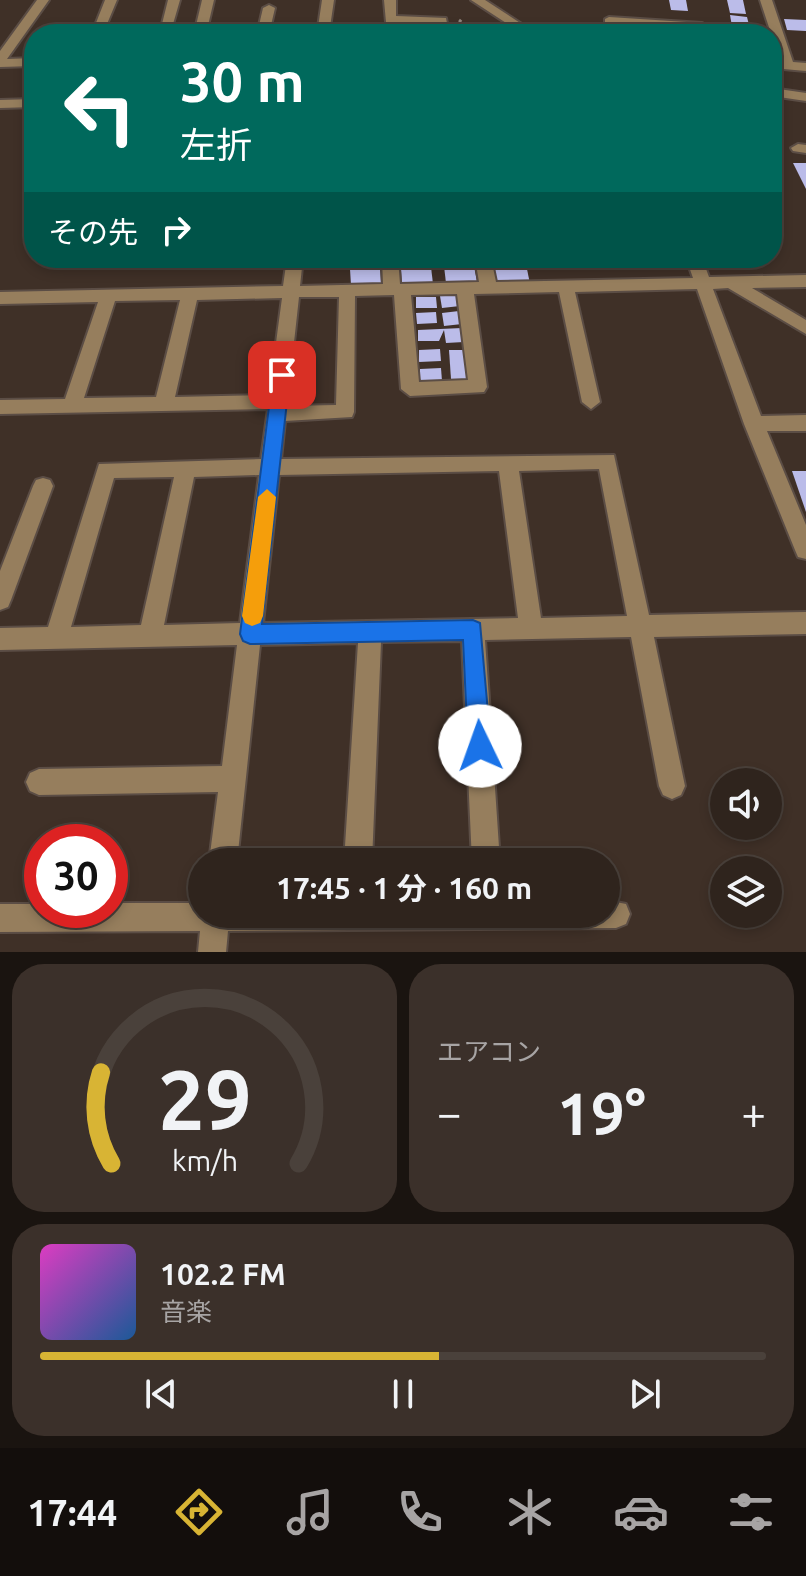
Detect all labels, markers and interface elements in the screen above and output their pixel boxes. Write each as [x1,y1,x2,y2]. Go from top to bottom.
text: 30 m [180,50,305,113]
icon: left [48,56,152,160]
text: 左折 [180,124,252,165]
icon: right [154,208,198,252]
text: その先 [48,215,138,249]
pin [248,341,316,409]
icon: arrive [260,353,304,397]
position arrow [438,704,522,788]
map controls [710,768,782,928]
button: sound [710,768,782,840]
speed limit sign: 30 [24,824,128,928]
button: layers [710,856,782,928]
text: 17:45 · 1 分 · 160 m [276,871,532,905]
text: エアコン [437,1037,541,1066]
text: 29 [158,1052,251,1146]
text: 19° [557,1079,646,1146]
text: − [437,1088,462,1137]
text: + [741,1088,766,1137]
text: km/h [172,1144,238,1176]
text: 102.2 FM [160,1257,286,1291]
text: 音楽 [160,1297,212,1326]
icon: previous [139,1372,183,1416]
icon: pause [381,1372,425,1416]
icon: next [623,1372,667,1416]
icon: directions [171,1484,227,1540]
icon: music [282,1484,338,1540]
icon: phone [392,1484,448,1540]
icon: climate [502,1484,558,1540]
icon: car [613,1484,669,1540]
icon: filters [723,1484,779,1540]
text: 17:44 [27,1492,117,1533]

